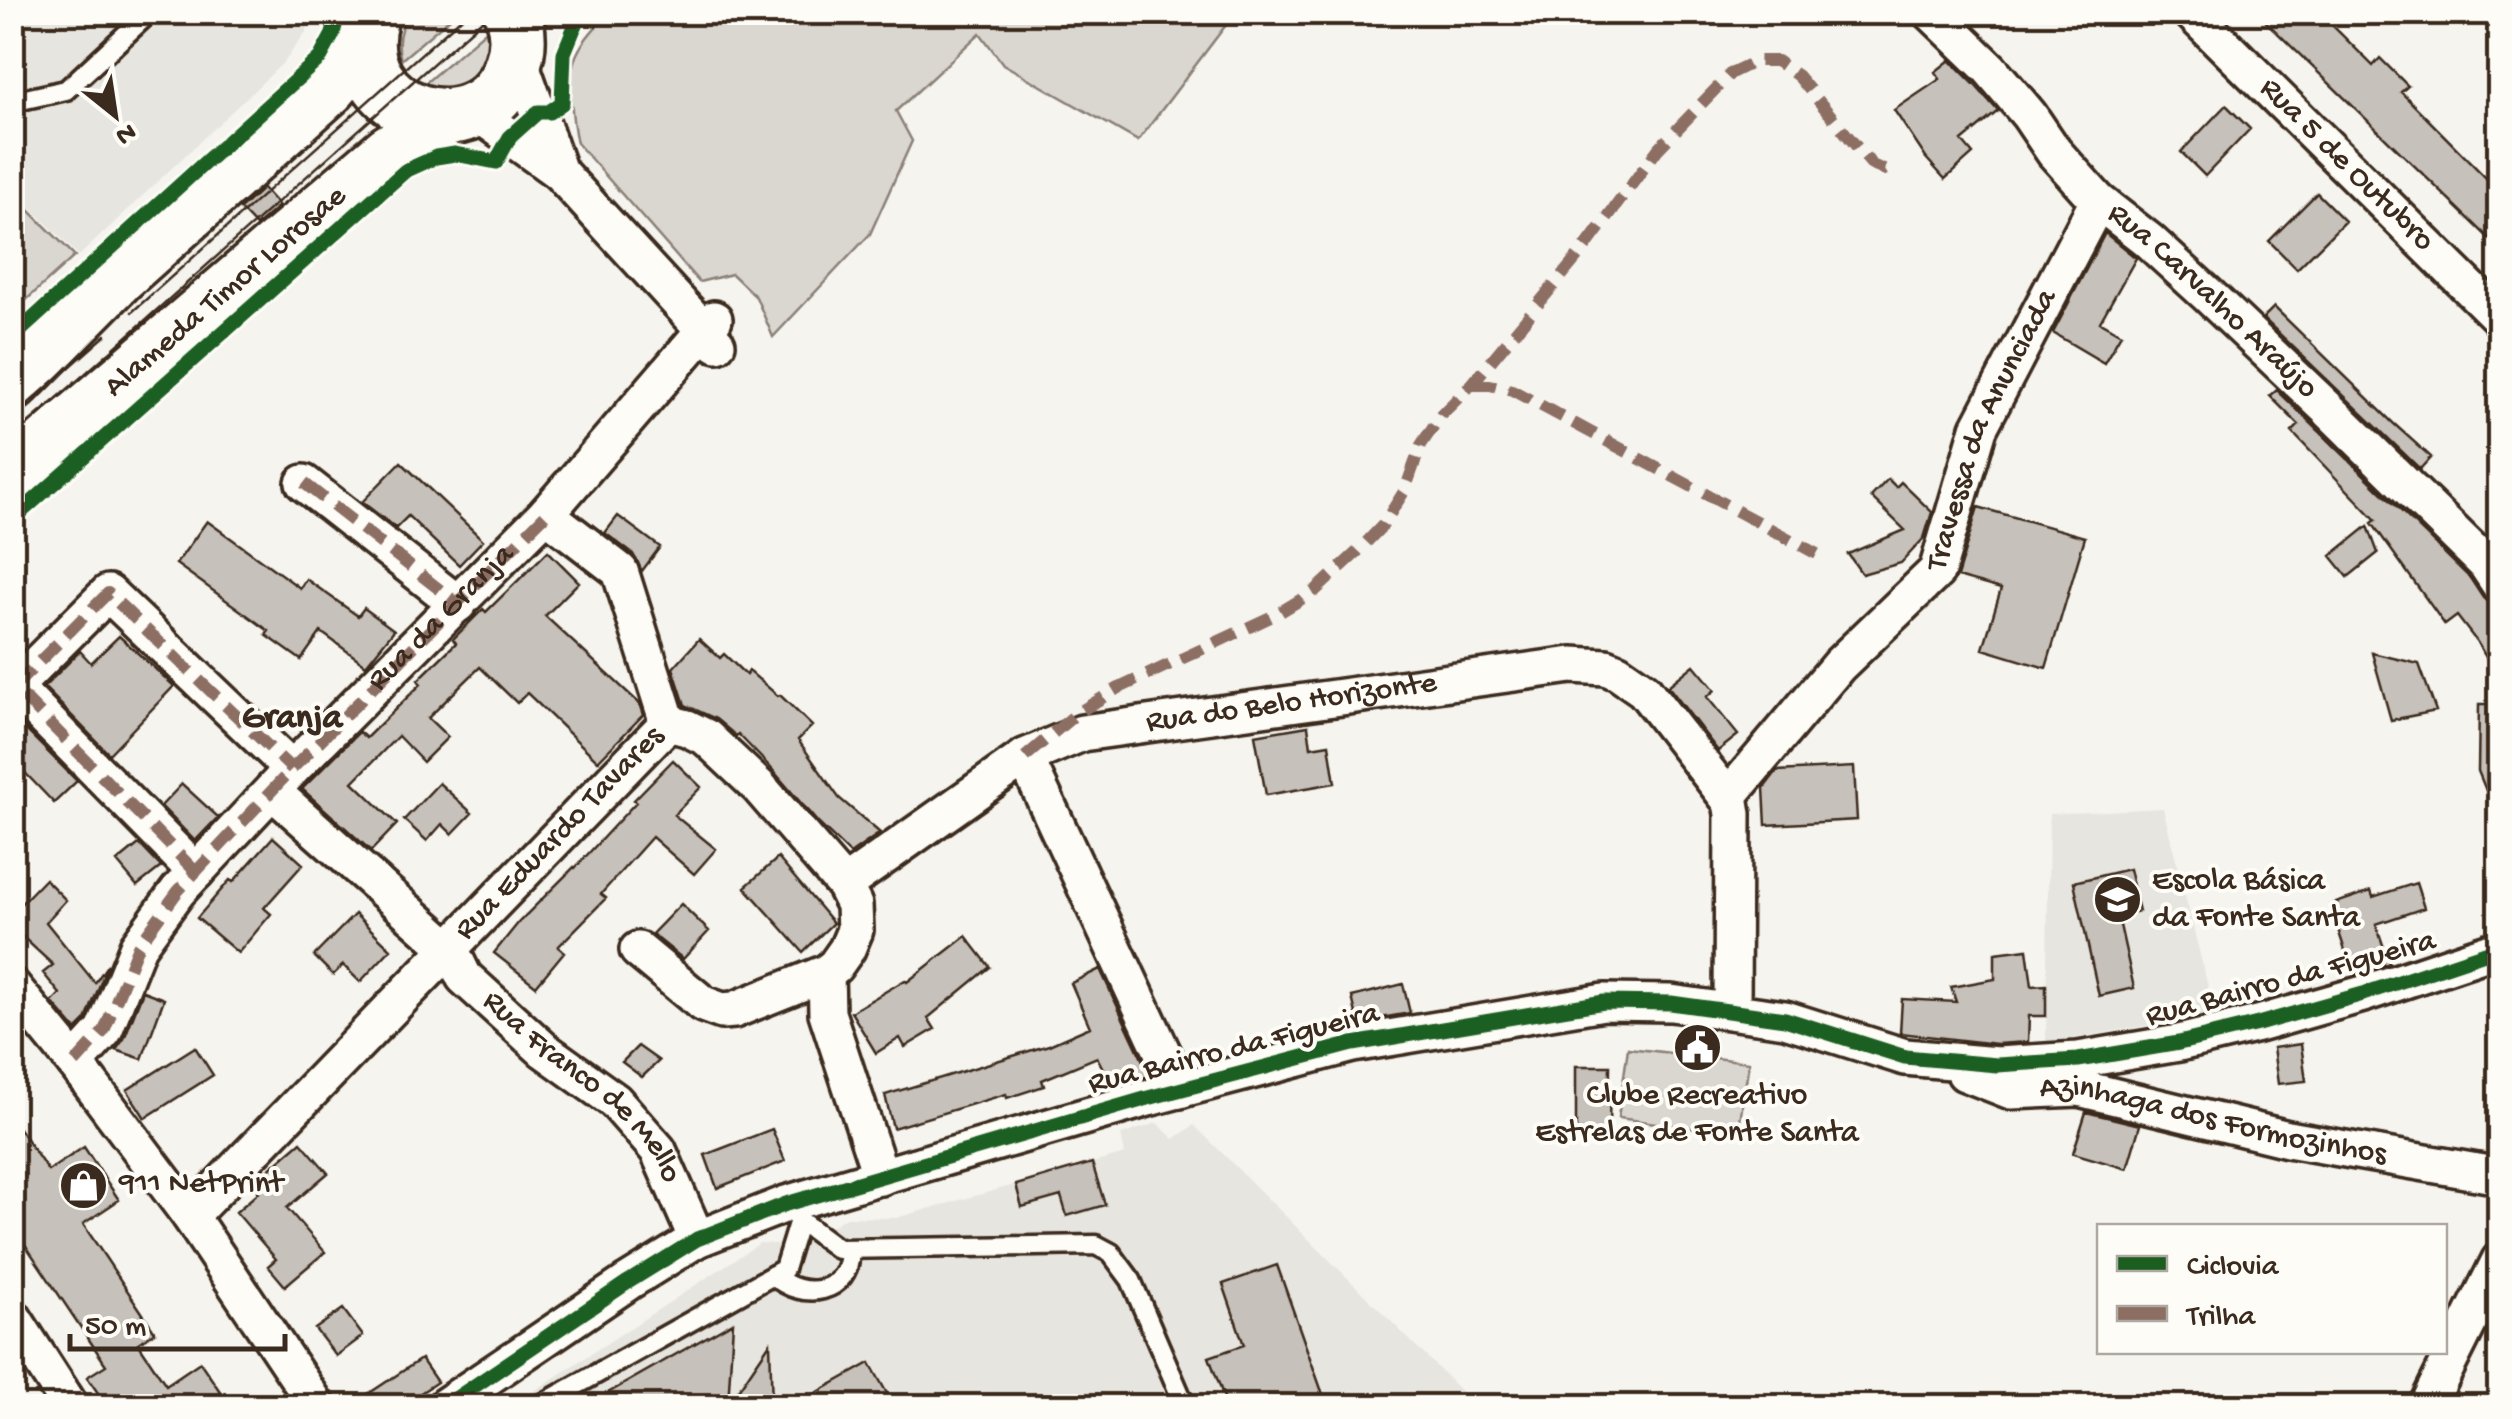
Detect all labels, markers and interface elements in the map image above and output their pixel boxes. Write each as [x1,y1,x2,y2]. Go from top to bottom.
north arrow [65,65,165,165]
street label: Rua 5 de Outubro [2250,70,2442,260]
text: N [109,114,141,152]
street label: Alameda Timor Lorosae [97,178,355,407]
street label: Rua Carvalho Araújo [2099,196,2325,408]
street label: Travessa da Anunciada [1918,282,2068,577]
street label: Rua da Granja [360,536,524,700]
street label: Rua do Belo Horizonte [1144,665,1440,743]
district label: Granja [242,699,344,740]
street label: Rua Eduardo Tavares [448,718,674,949]
place label: Escola Básica da Fonte Santa [2152,863,2361,938]
school or university icon: Escola Básica da Fonte Santa [2091,874,2143,926]
street label: Rua Bairro da Figueira [2142,923,2441,1037]
street label: Rua Franco de Mello [473,983,689,1189]
street label: Rua Bairro da Figueira [1085,995,1384,1105]
public building icon: Clube Recreativo Estrelas de Fonte Santa [1671,1021,1723,1073]
street label: Azinhaga dos Formozinhos [2039,1069,2390,1175]
place label: Clube Recreativo Estrelas de Fonte Santa [1535,1078,1860,1153]
shop icon: 911 NetPrint [58,1159,110,1211]
place label: 911 NetPrint [118,1166,286,1204]
legend [2097,1224,2447,1354]
text: Ciclovia [2187,1251,2280,1286]
scale bar [70,1289,285,1351]
text: Trilha [2185,1301,2256,1336]
text: 50 m [85,1311,146,1346]

